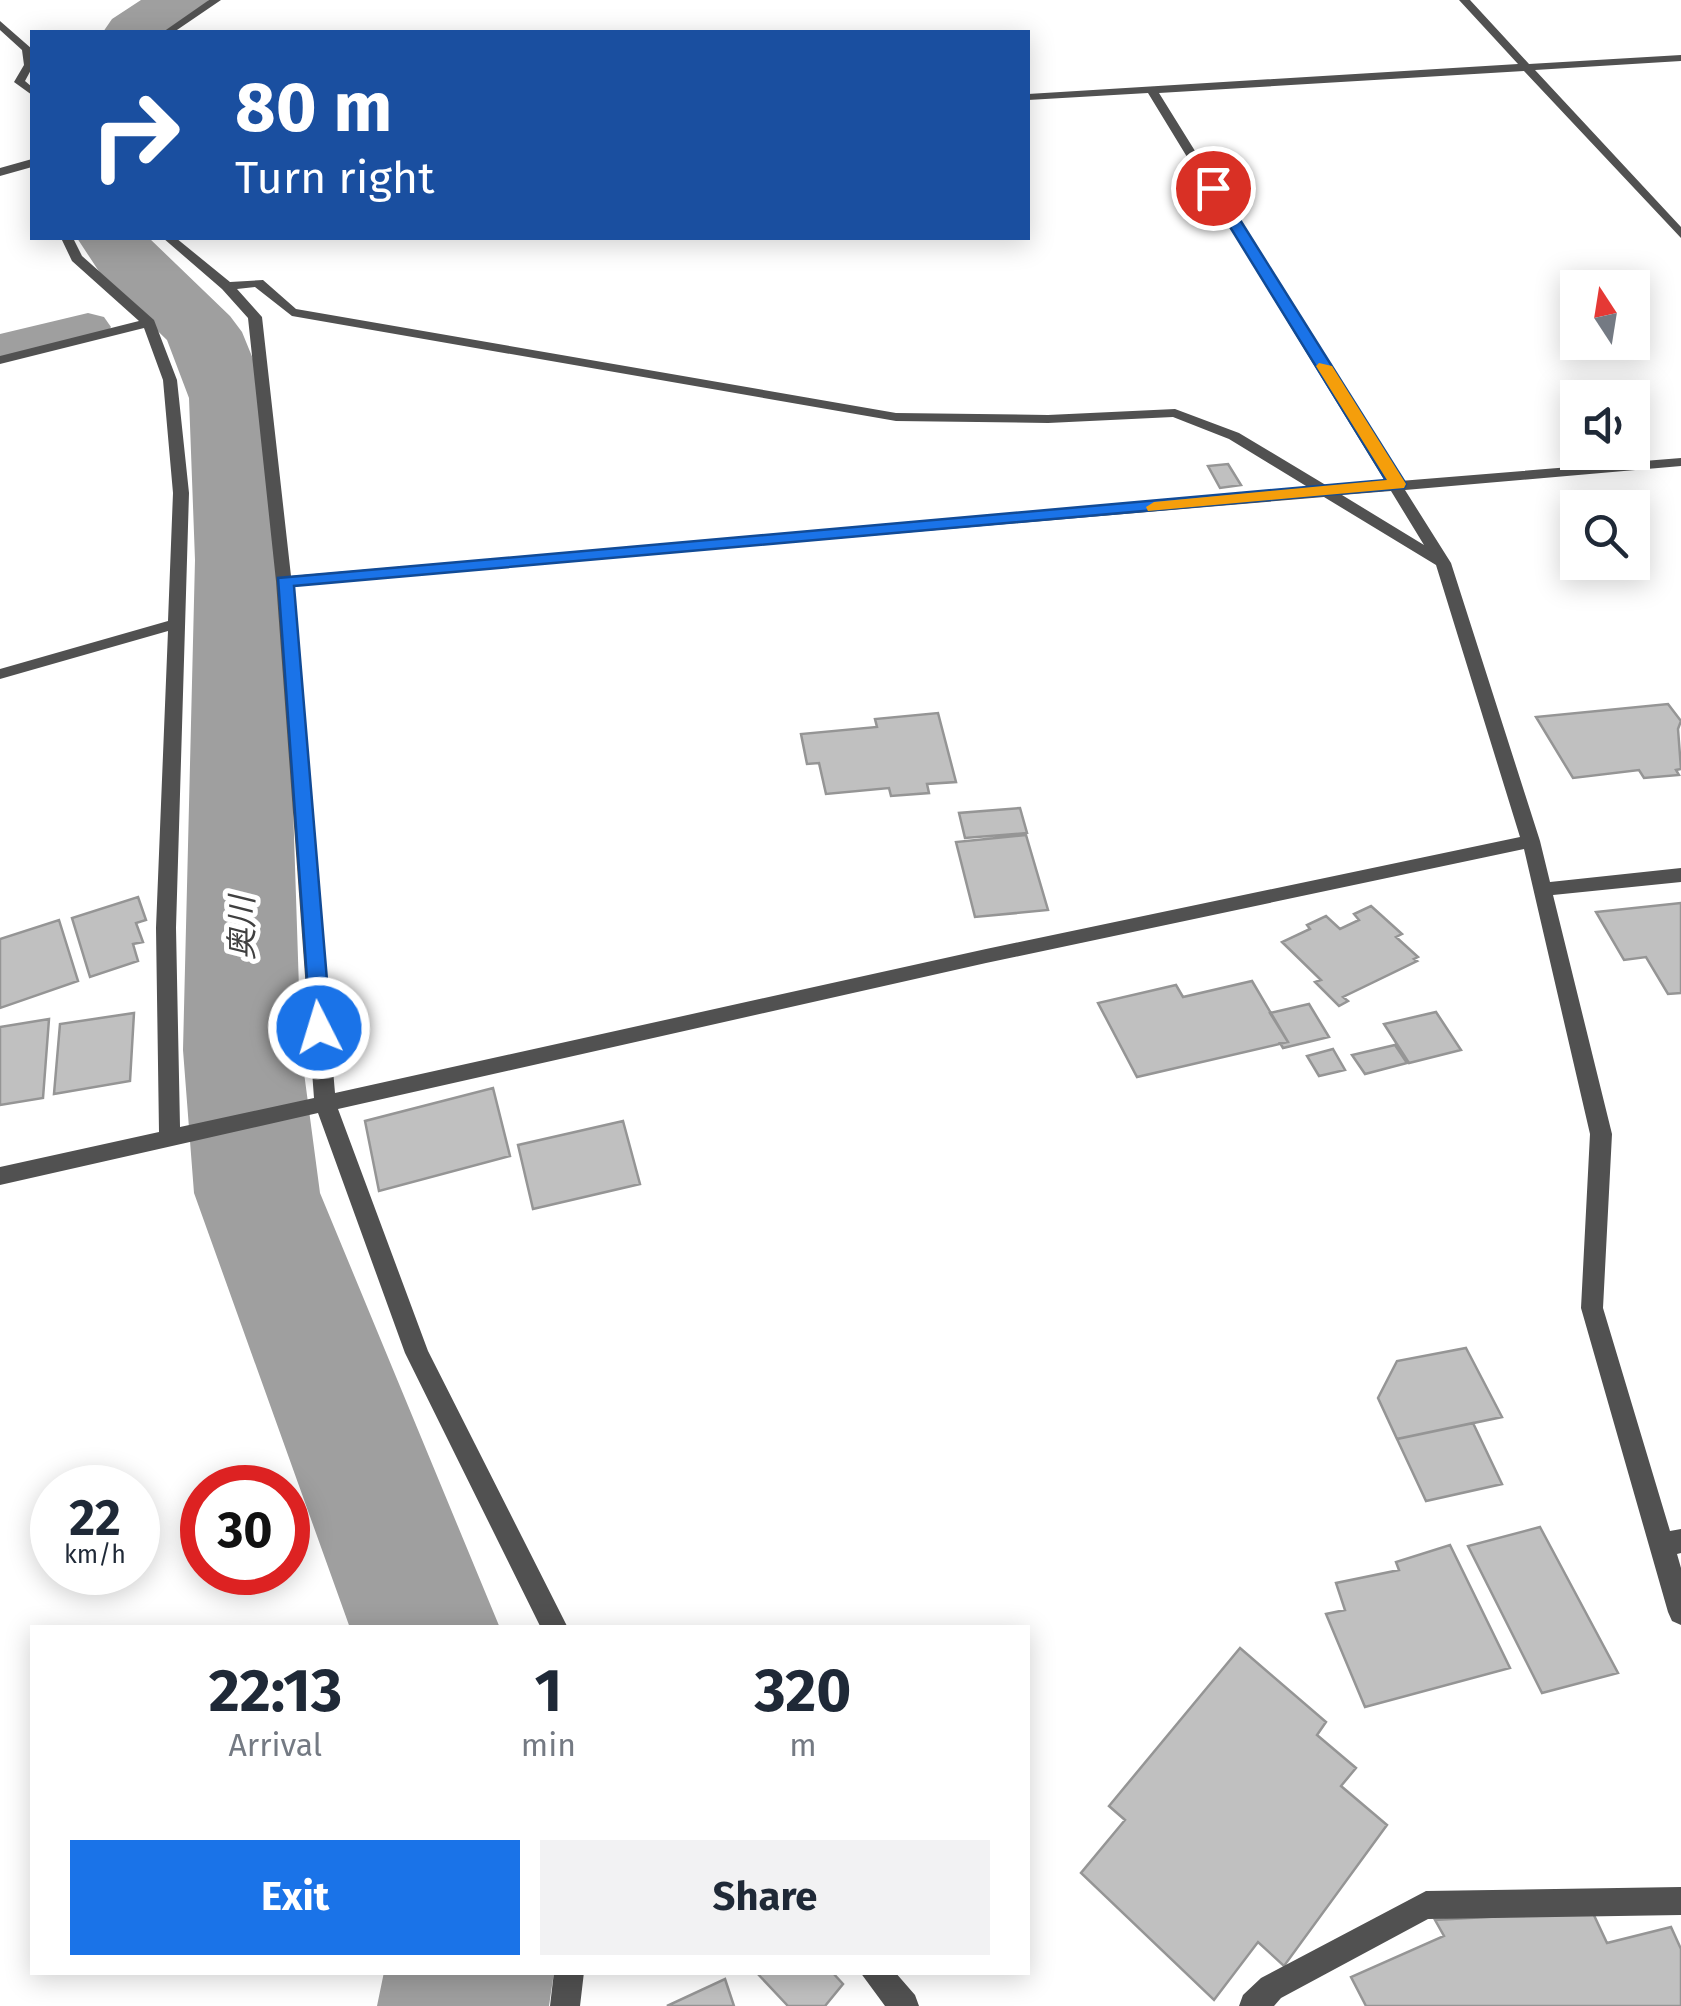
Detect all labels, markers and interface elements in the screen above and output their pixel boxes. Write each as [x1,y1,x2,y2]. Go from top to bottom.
text: 80 m [235,66,392,150]
icon: right [70,70,200,200]
pin [1171,146,1256,231]
text: Turn right [235,151,434,205]
icon: arrive [1186,161,1241,216]
north arrow [1560,270,1650,360]
map controls [1560,270,1650,580]
button: sound [1560,380,1650,470]
button: search [1560,490,1650,580]
water label: 奥川 [223,893,261,960]
position arrow [267,976,371,1080]
speed limit sign: 30 [180,1465,310,1595]
text: 22 [69,1488,121,1548]
text: km/h [64,1540,126,1570]
text: 22:13 [209,1655,342,1727]
text: 1 [534,1655,562,1727]
text: 320 [755,1655,851,1727]
text: Arrival [228,1726,322,1764]
text: min [521,1726,576,1764]
text: m [789,1726,817,1764]
button: Exit [70,1840,520,1955]
button: Share [540,1840,990,1955]

